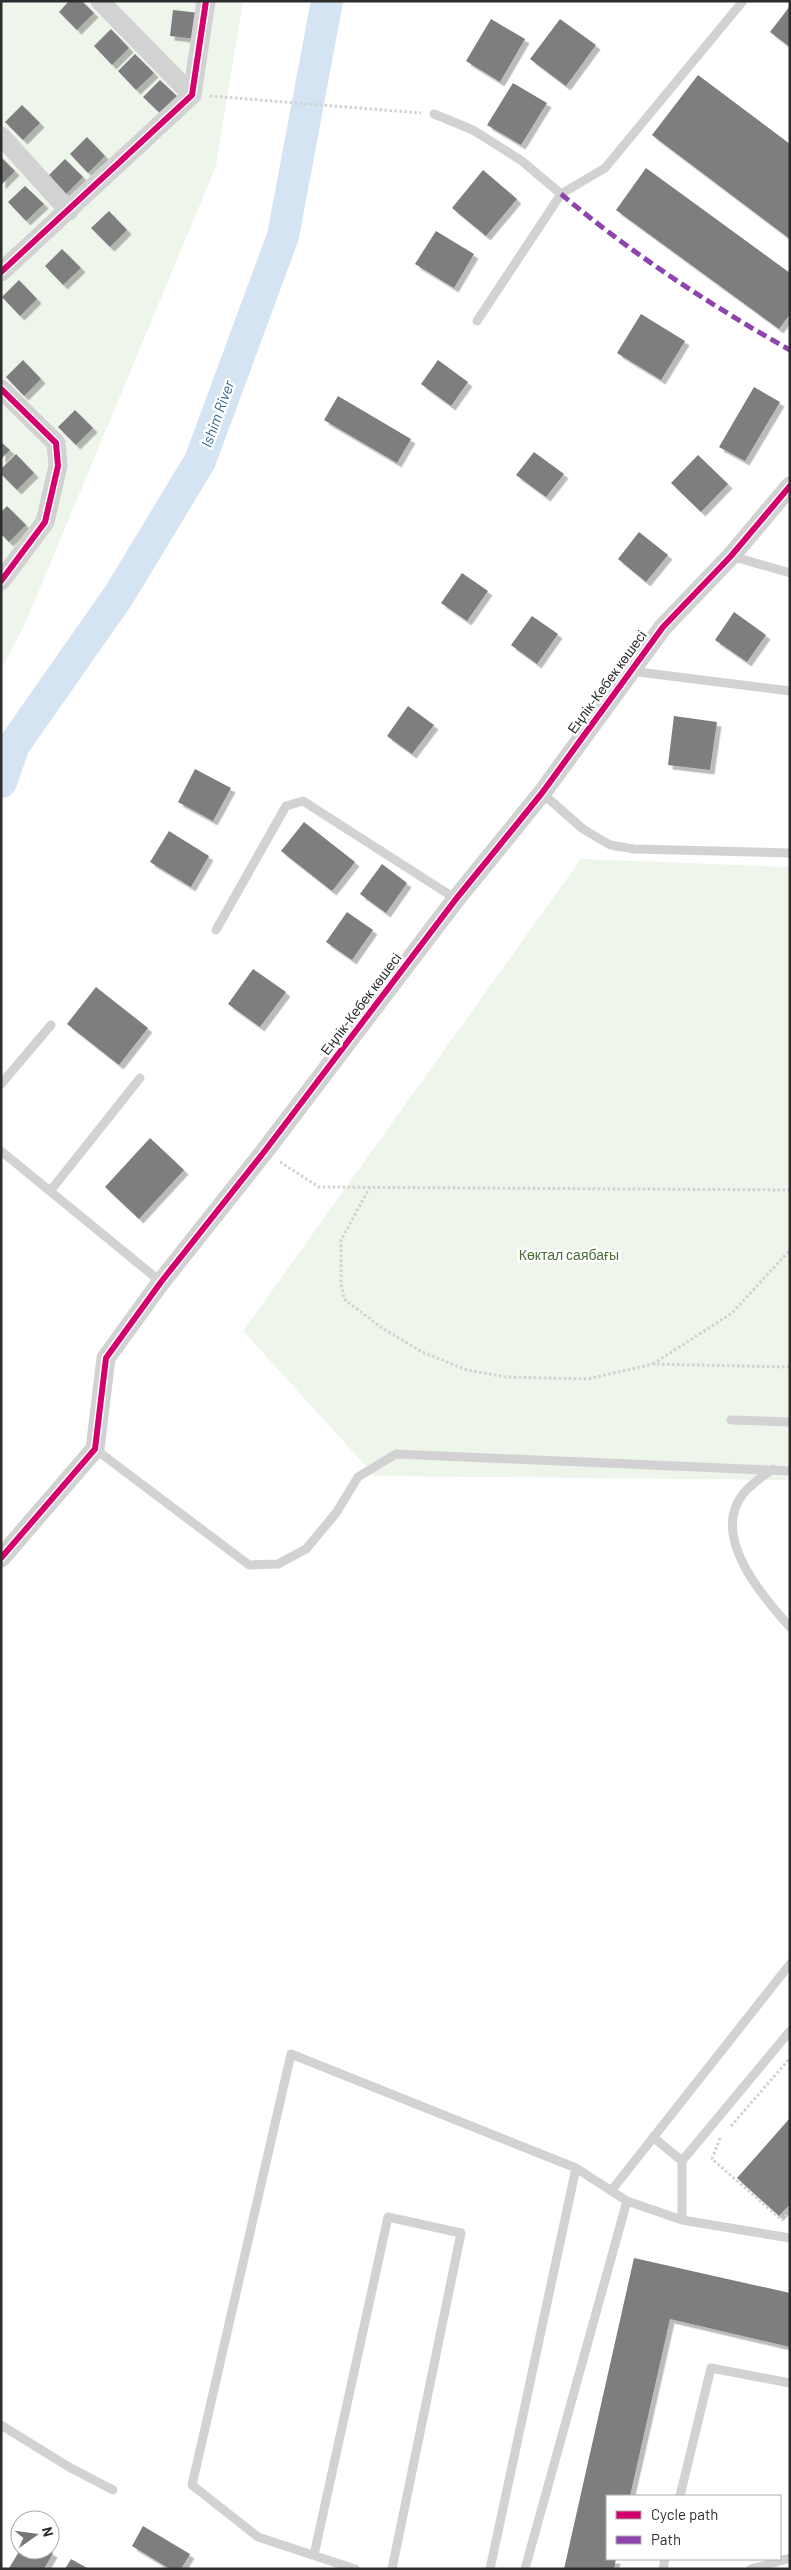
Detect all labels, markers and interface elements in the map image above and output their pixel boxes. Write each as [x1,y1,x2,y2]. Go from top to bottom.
water label: Ishim River [197,377,238,449]
street label: Еңлік-Кебек көшесі [563,627,650,737]
street label: Еңлік-Кебек көшесі [317,949,405,1058]
park label: Көктал саябағы [519,1246,619,1263]
legend [606,2495,781,2560]
text: Cycle path [651,2505,718,2523]
north arrow [10,2510,60,2560]
text: N [39,2525,57,2538]
text: Path [651,2530,681,2548]

